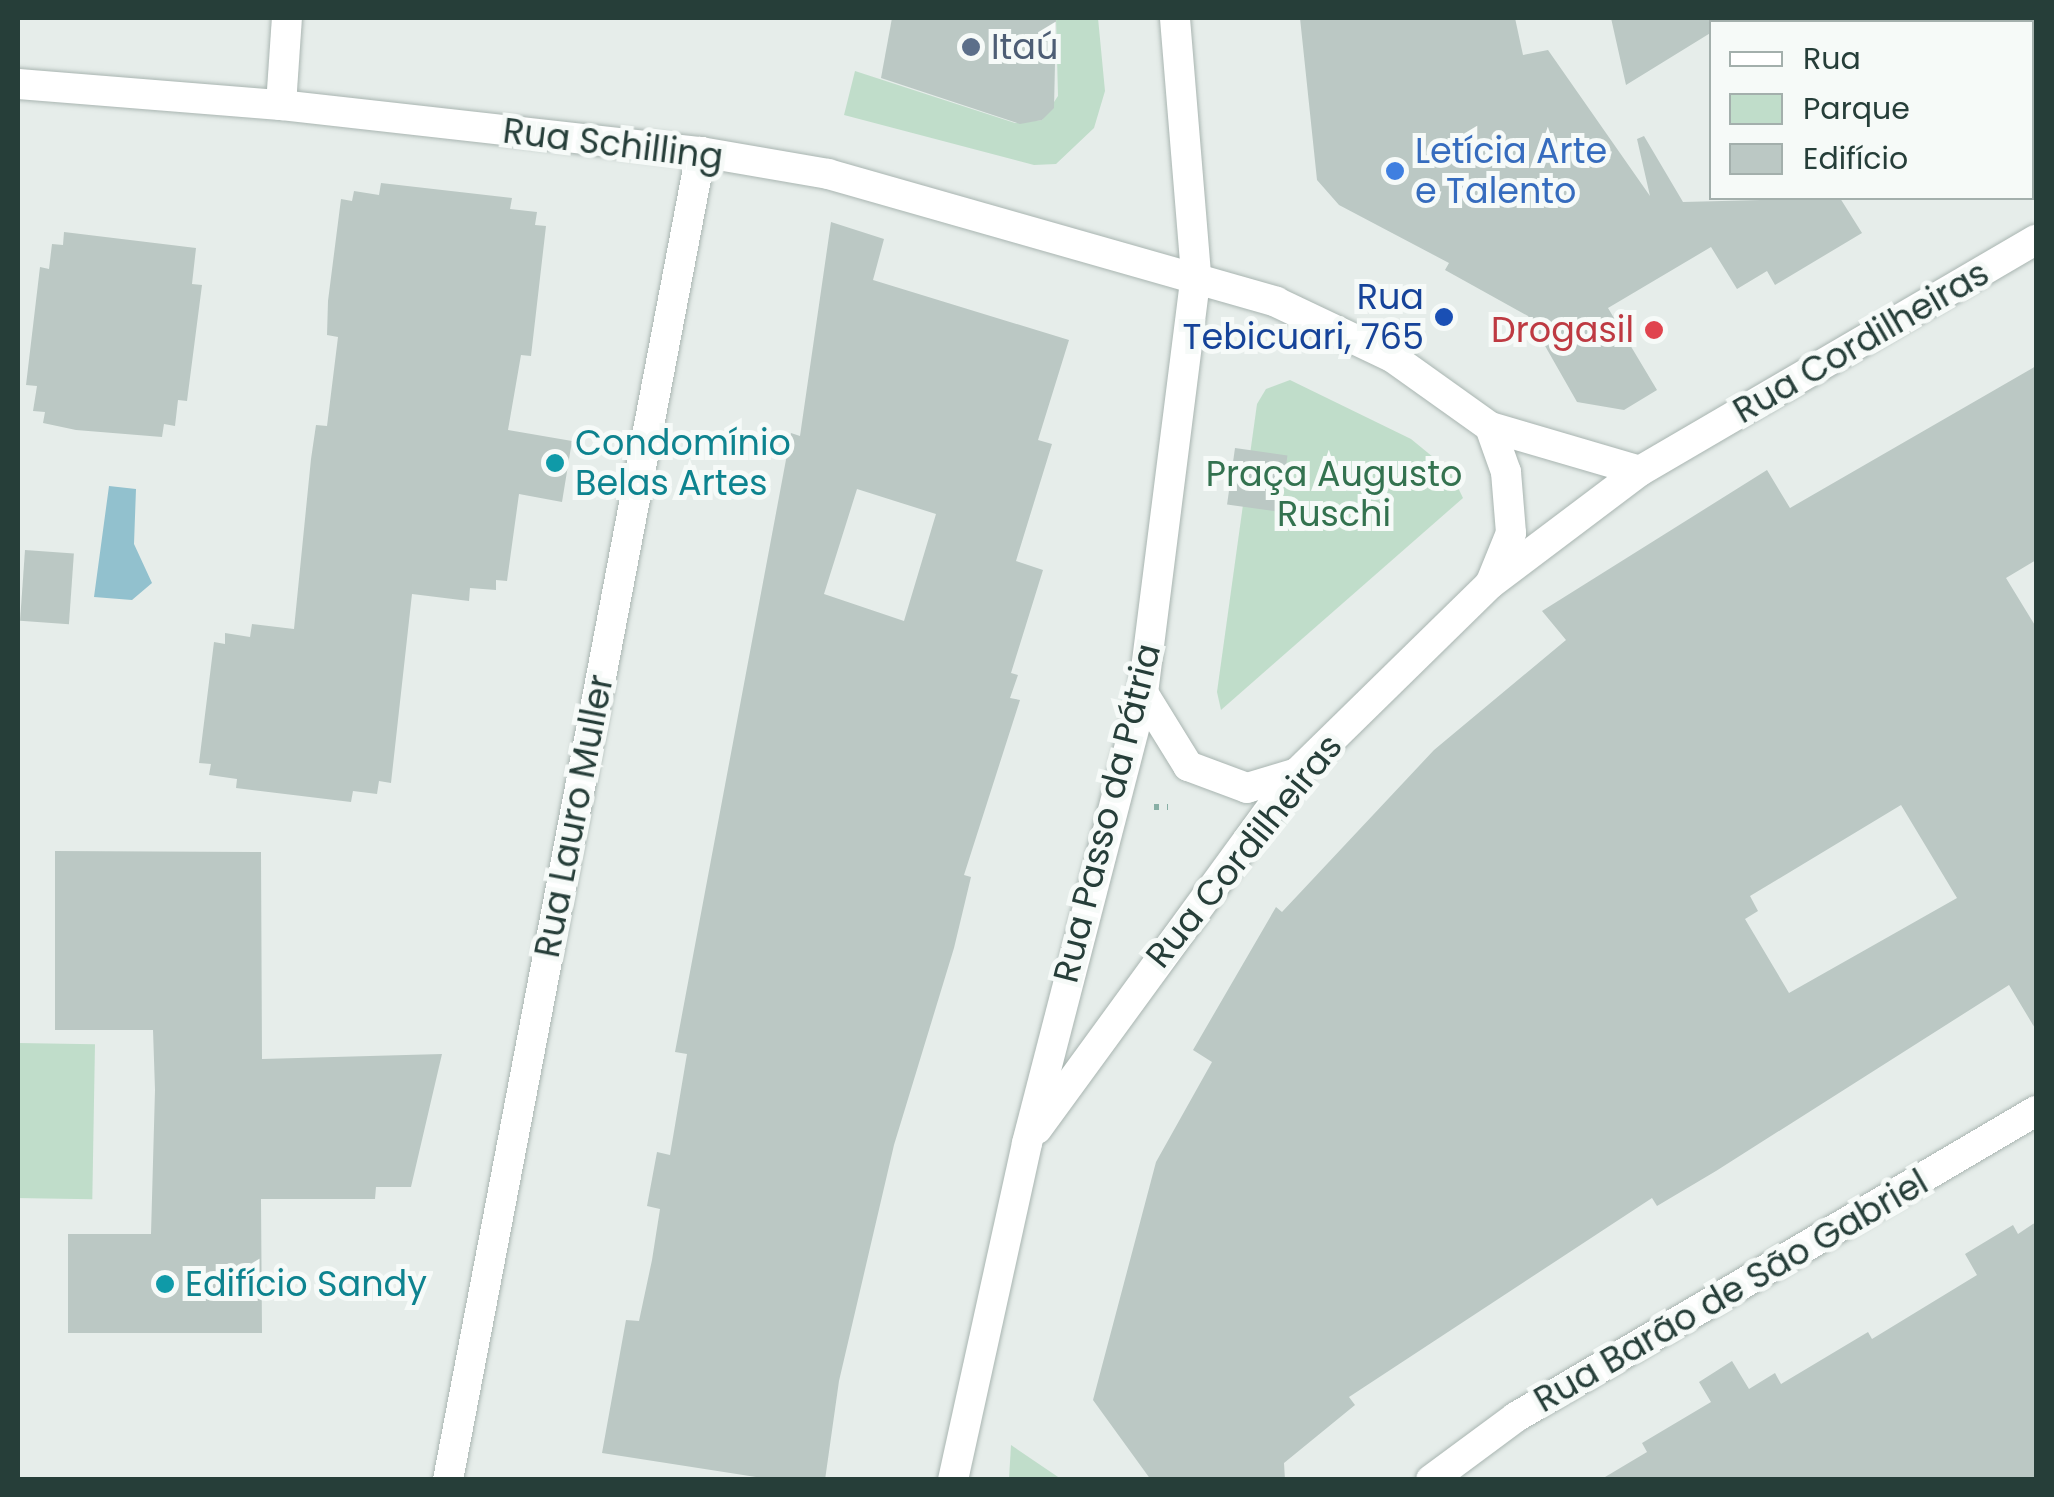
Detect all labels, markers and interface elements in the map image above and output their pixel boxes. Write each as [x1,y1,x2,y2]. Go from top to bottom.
legend [1709,20,2034,200]
place label: Itaú [991,26,1058,68]
marker: Itaú [960,36,982,58]
text: Rua [1803,37,1861,80]
text: Parque [1803,87,1910,130]
street label: Rua Schilling [501,110,725,178]
place label: Letícia Arte e Talento [1415,130,1607,212]
text: Edifício [1803,137,1908,180]
marker: Letícia Arte e Talento [1384,160,1406,182]
street label: Rua Cordilheiras [1726,252,1996,432]
place label: Rua Tebicuari, 765 [1183,276,1424,358]
marker: Rua Tebicuari, 765 [1433,306,1455,328]
place label: Drogasil [1491,309,1634,351]
marker: Drogasil [1643,319,1665,341]
place label: Condomínio Belas Artes [575,422,791,504]
marker: Condomínio Belas Artes [544,452,566,474]
park label: Praça Augusto Ruschi [1206,453,1462,535]
street label: Rua Passo da Pátria [1045,639,1169,987]
street label: Rua Lauro Muller [526,671,622,961]
street label: Rua Cordilheiras [1137,726,1351,976]
street label: Rua Barão de São Gabriel [1527,1161,1935,1421]
place label: Edifício Sandy [185,1263,427,1305]
marker: Edifício Sandy [154,1273,176,1295]

